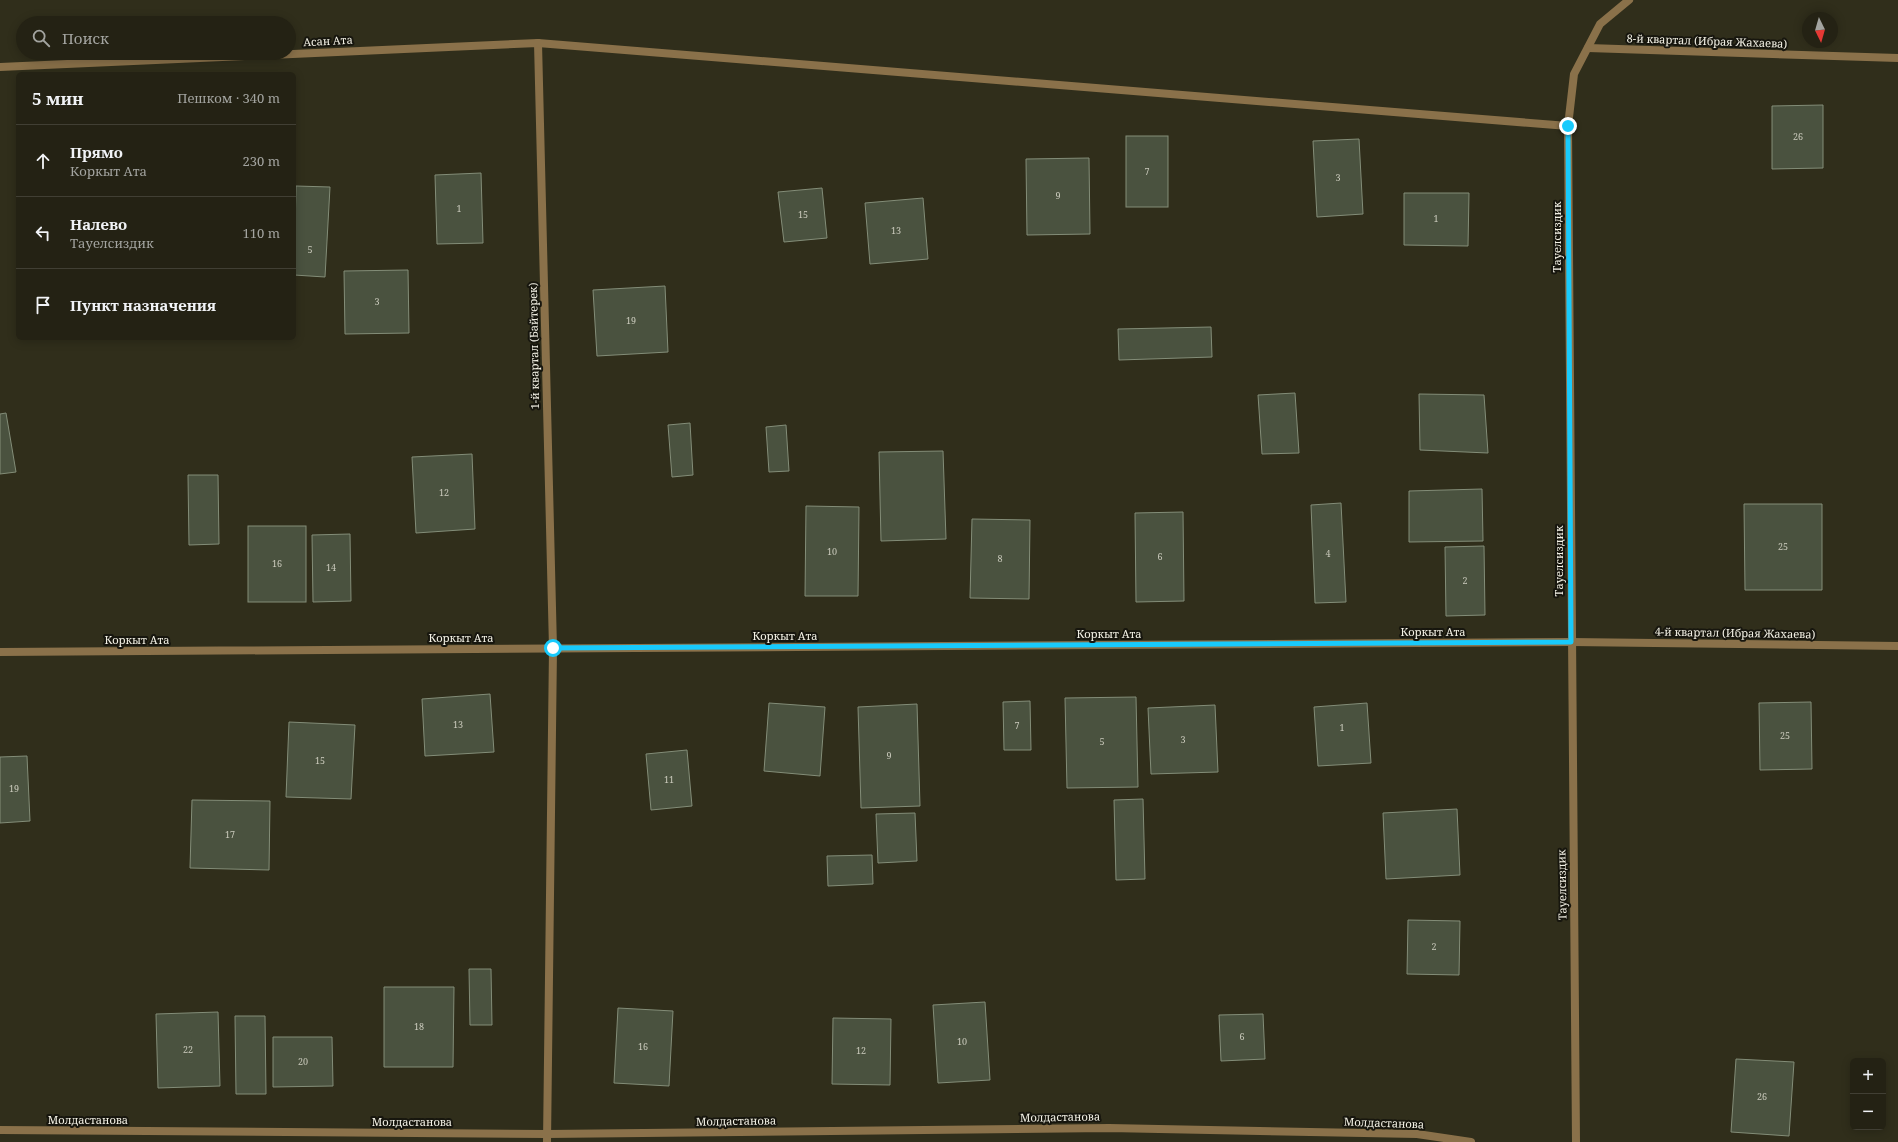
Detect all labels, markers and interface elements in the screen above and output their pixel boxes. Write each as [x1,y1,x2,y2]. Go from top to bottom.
north arrow [1802,12,1838,48]
search box [16,16,296,60]
icon: search [30,27,52,49]
text: Поиск [62,28,109,48]
street label: 8-й квартал (Ибрая Жахаева) [1626,30,1788,51]
street label: Асан Ата [303,32,353,49]
text: 5 мин [32,87,84,110]
text: Пешком · 340 m [177,89,280,107]
route end [1559,117,1577,135]
house number: 26 [1793,130,1803,143]
text: Прямо [70,142,123,162]
icon: ahead [32,150,54,172]
text: 230 m [243,152,280,170]
text: Коркыт Ата [70,162,147,180]
house number: 7 [1144,165,1150,178]
house number: 3 [1335,171,1341,184]
house number: 9 [1055,189,1061,202]
street label: Тауелсиздик [1549,201,1564,272]
house number: 1 [456,202,462,215]
house number: 15 [798,208,808,221]
house number: 1 [1433,212,1439,225]
text: Налево [70,214,127,234]
icon: left [32,222,54,244]
text: 110 m [243,224,280,242]
house number: 13 [891,224,901,237]
text: Тауелсиздик [70,234,154,252]
house number: 5 [307,243,313,256]
street label: 1-й квартал (Байтерек) [525,282,542,410]
icon: arrive [32,294,54,316]
text: Пункт назначения [70,295,216,315]
house number: 3 [374,295,380,308]
house number: 19 [626,314,636,327]
house number: 12 [439,486,449,499]
street label: Тауелсиздик [1551,525,1566,596]
house number: 25 [1778,540,1788,553]
house number: 10 [827,545,837,558]
house number: 4 [1325,547,1331,560]
house number: 6 [1157,550,1163,563]
house number: 8 [997,552,1003,565]
house number: 16 [272,557,282,570]
house number: 14 [326,561,336,574]
house number: 2 [1462,574,1468,587]
street label: Коркыт Ата [1400,624,1466,639]
street label: 4-й квартал (Ибрая Жахаева) [1655,624,1816,641]
street label: Коркыт Ата [1076,626,1142,641]
street label: Коркыт Ата [752,628,818,643]
street label: Коркыт Ата [428,630,494,645]
street label: Коркыт Ата [104,632,170,647]
route start [544,639,562,657]
house number: 13 [453,718,463,731]
house number: 7 [1014,719,1020,732]
house number: 1 [1339,721,1345,734]
house number: 25 [1780,729,1790,742]
house number: 3 [1180,733,1186,746]
house number: 5 [1099,735,1105,748]
house number: 9 [886,749,892,762]
house number: 15 [315,754,325,767]
house number: 11 [664,773,674,786]
house number: 19 [9,782,19,795]
house number: 17 [225,828,235,841]
street label: Тауелсиздик [1553,849,1570,921]
house number: 2 [1431,940,1437,953]
house number: 18 [414,1020,424,1033]
house number: 6 [1239,1030,1245,1043]
house number: 10 [957,1035,967,1048]
house number: 16 [638,1040,648,1053]
house number: 22 [183,1043,193,1056]
house number: 12 [856,1044,866,1057]
house number: 20 [298,1055,308,1068]
map controls [1850,1058,1886,1130]
button: + [1850,1058,1886,1094]
house number: 26 [1757,1090,1767,1103]
button: − [1850,1094,1886,1130]
street label: Молдастанова [1020,1108,1100,1125]
street label: Молдастанова [48,1112,128,1127]
street label: Молдастанова [696,1112,776,1129]
street label: Молдастанова [372,1114,452,1129]
street label: Молдастанова [1344,1114,1424,1131]

